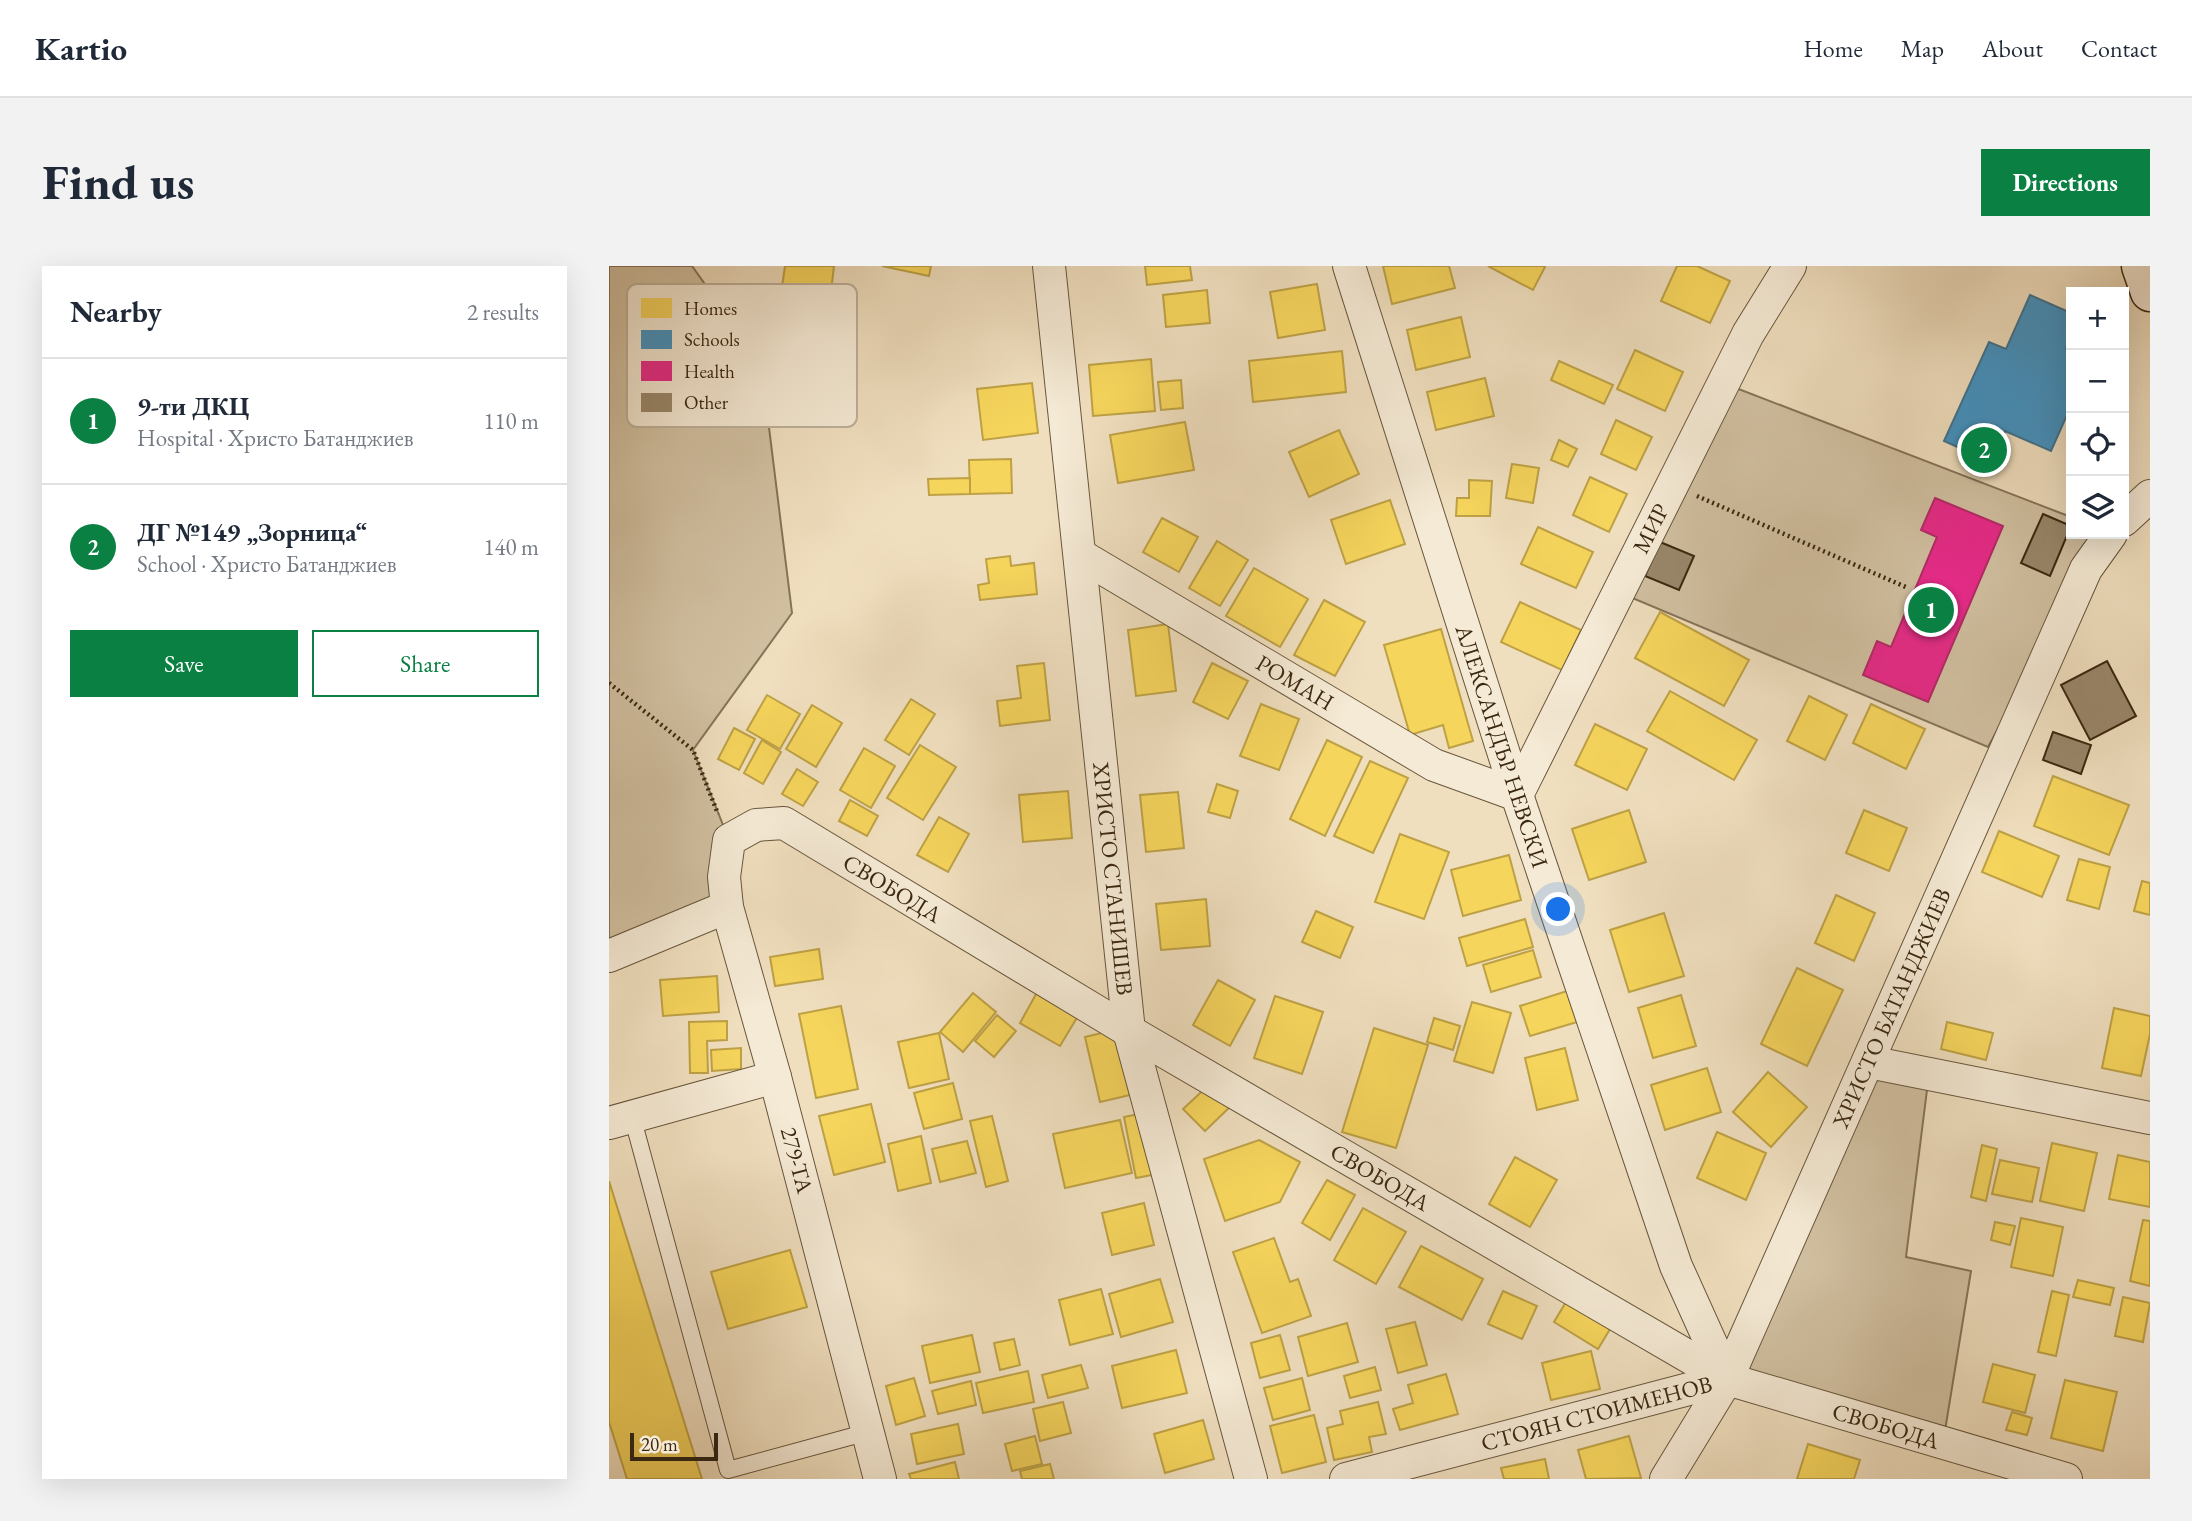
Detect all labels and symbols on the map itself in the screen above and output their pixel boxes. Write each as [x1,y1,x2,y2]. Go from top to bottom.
legend [627,284,857,427]
text: Homes [684,296,737,321]
text: Schools [684,327,740,352]
text: Health [684,359,735,384]
text: Other [684,390,729,415]
pin: 2 [1961,424,2007,476]
street label: МИР [1626,498,1676,558]
pin: 1 [1908,584,1954,636]
street label: АЛЕКСАНДЪР НЕВСКИ [1448,620,1556,872]
street label: РОМАН [1251,648,1339,717]
street label: ХРИСТО СТАНИШЕВ [1086,760,1140,997]
street label: СВОБОДА [837,847,948,930]
street label: ХРИСТО БАТАНДЖИЕВ [1825,883,1958,1133]
your location [1541,892,1575,926]
street label: 279-ТА [774,1124,820,1197]
street label: СВОБОДА [1325,1136,1436,1218]
street label: СТОЯН СТОИМЕНОВ [1478,1369,1715,1458]
street label: СВОБОДА [1829,1396,1944,1456]
scale bar [630,1430,717,1462]

